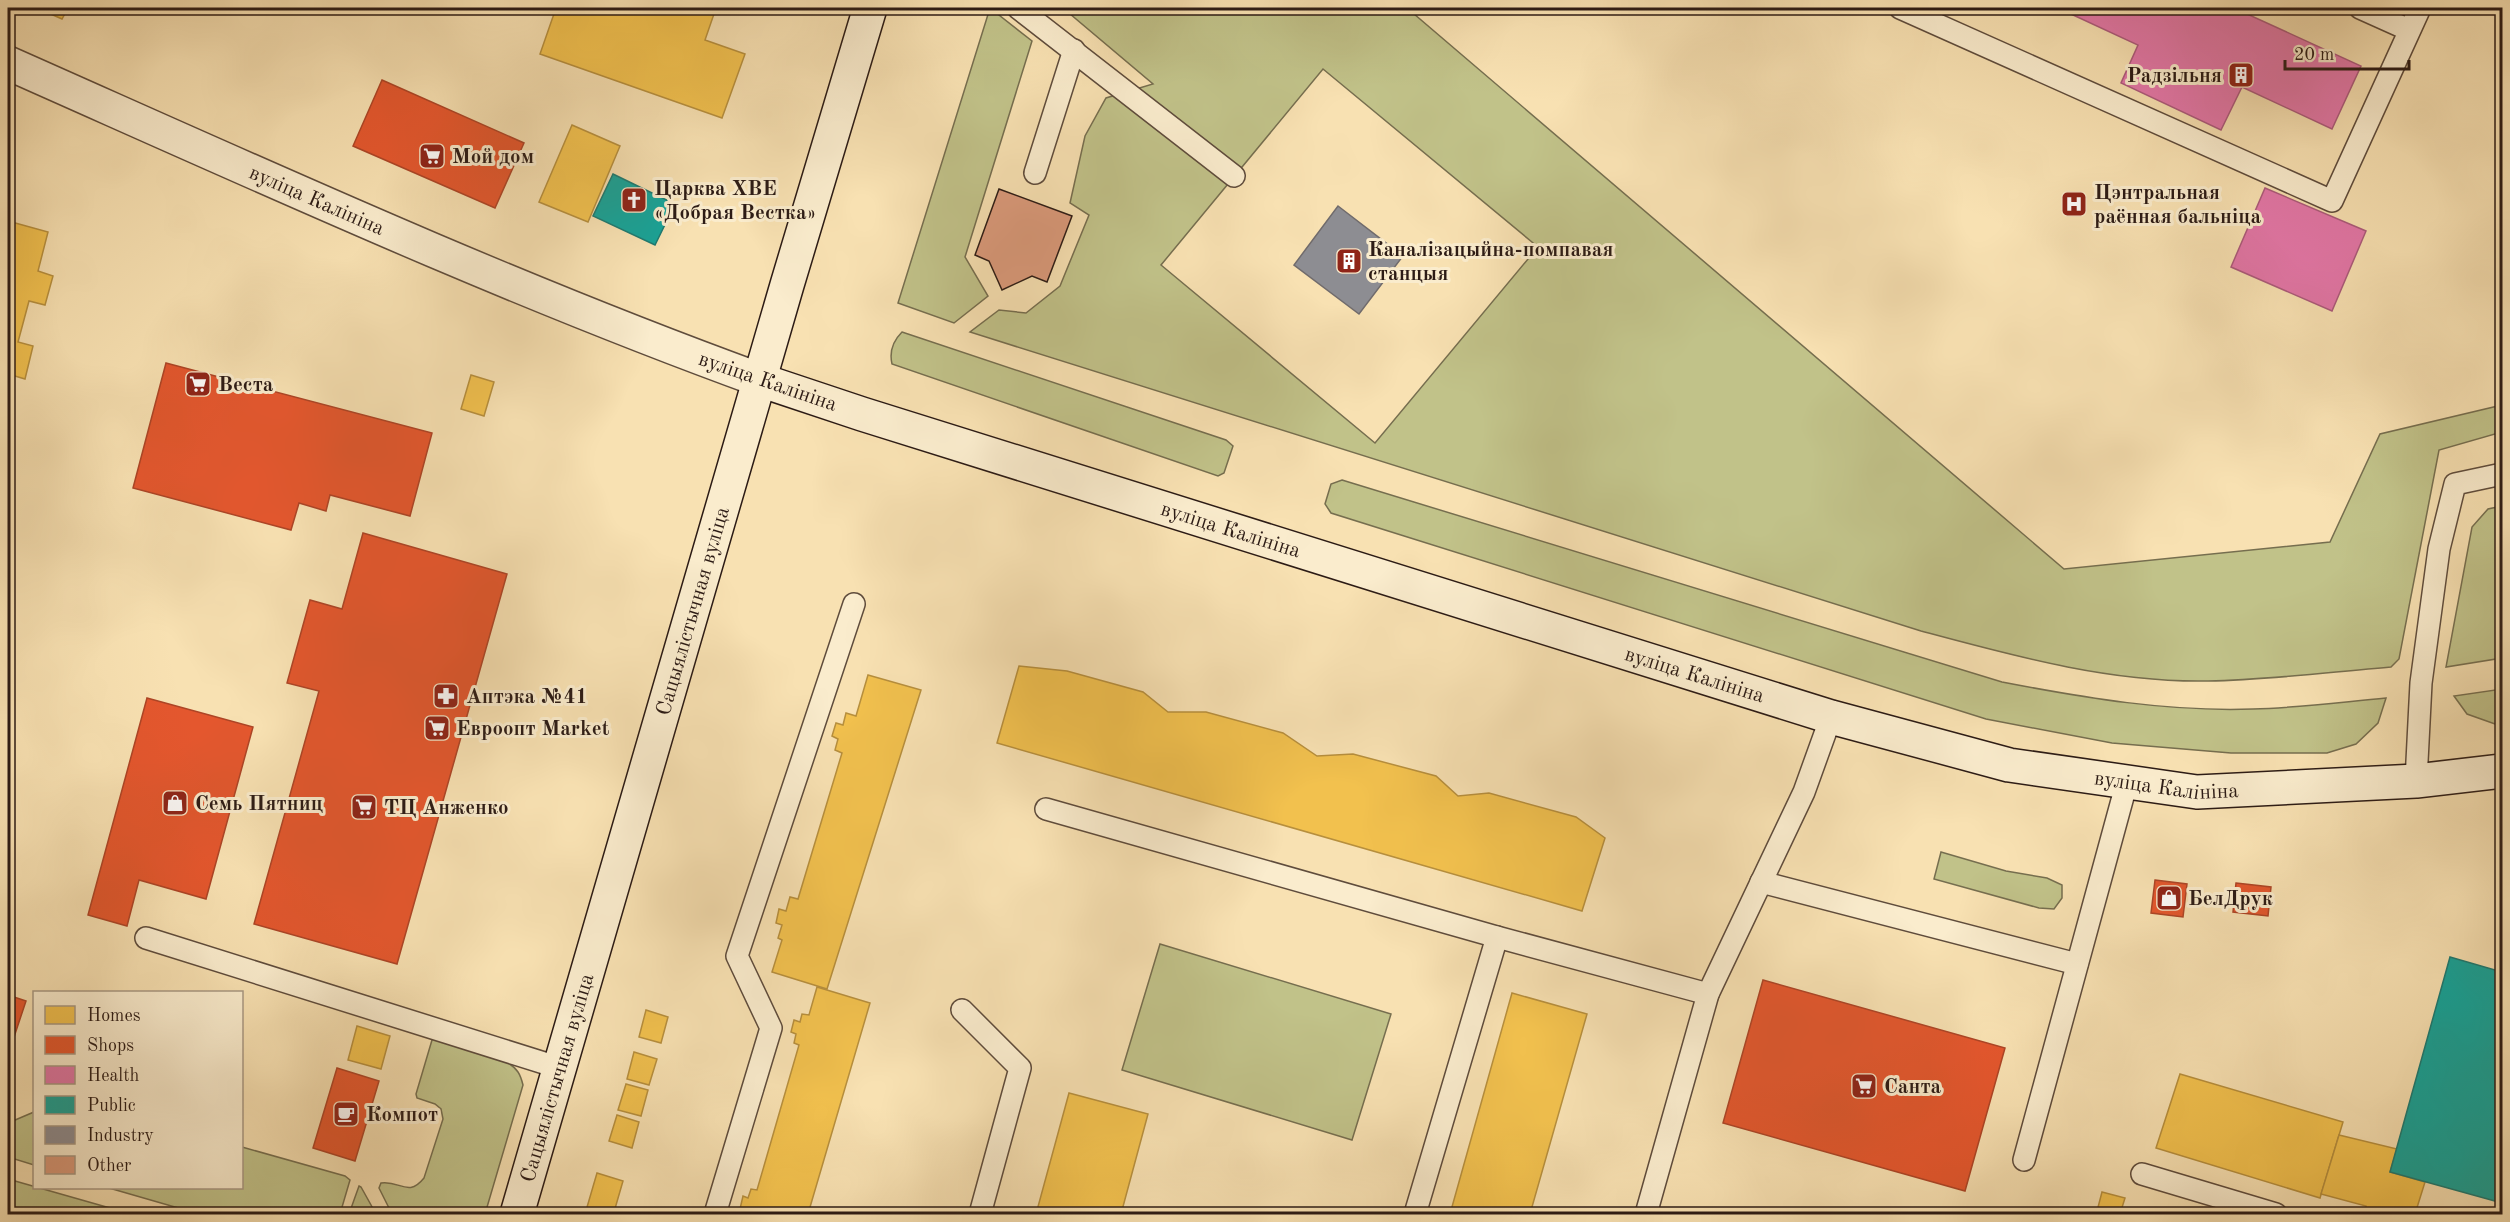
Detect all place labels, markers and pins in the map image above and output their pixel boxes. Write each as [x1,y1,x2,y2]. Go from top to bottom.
building icon: Радзільня [2226,60,2256,90]
place label: Радзільня [2127,66,2222,87]
supermarket icon: Мой дом [417,141,447,171]
place label: Мой дом [452,147,534,168]
place label: Царква ХВЕ «Добрая Вестка» [654,179,817,224]
place label: Цэнтральная раённая бальніца [2094,183,2261,228]
church icon: Царква ХВЕ «Добрая Вестка» [619,185,649,215]
hospital icon: Цэнтральная раённая бальніца [2059,189,2089,219]
place label: Каналізацыйна-помпавая станцыя [1368,240,1614,285]
building icon: Каналізацыйна-помпавая станцыя [1334,246,1364,276]
supermarket icon: Веста [183,369,213,399]
place label: Веста [218,375,274,396]
pharmacy icon: Аптэка №41 [431,681,461,711]
place label: Аптэка №41 [466,687,588,708]
supermarket icon: Евроопт Market [422,713,452,743]
place label: Евроопт Market [456,719,610,740]
shop icon: Семь Пятниц [160,788,190,818]
supermarket icon: ТЦ Анженко [349,792,379,822]
place label: Семь Пятниц [195,794,323,815]
place label: ТЦ Анженко [384,798,509,819]
shop icon: БелДрук [2154,883,2184,913]
place label: БелДрук [2188,889,2273,910]
supermarket icon: Санта [1849,1071,1879,1101]
place label: Санта [1884,1077,1942,1098]
cafe icon: Компот [331,1099,361,1129]
place label: Компот [366,1105,438,1126]

